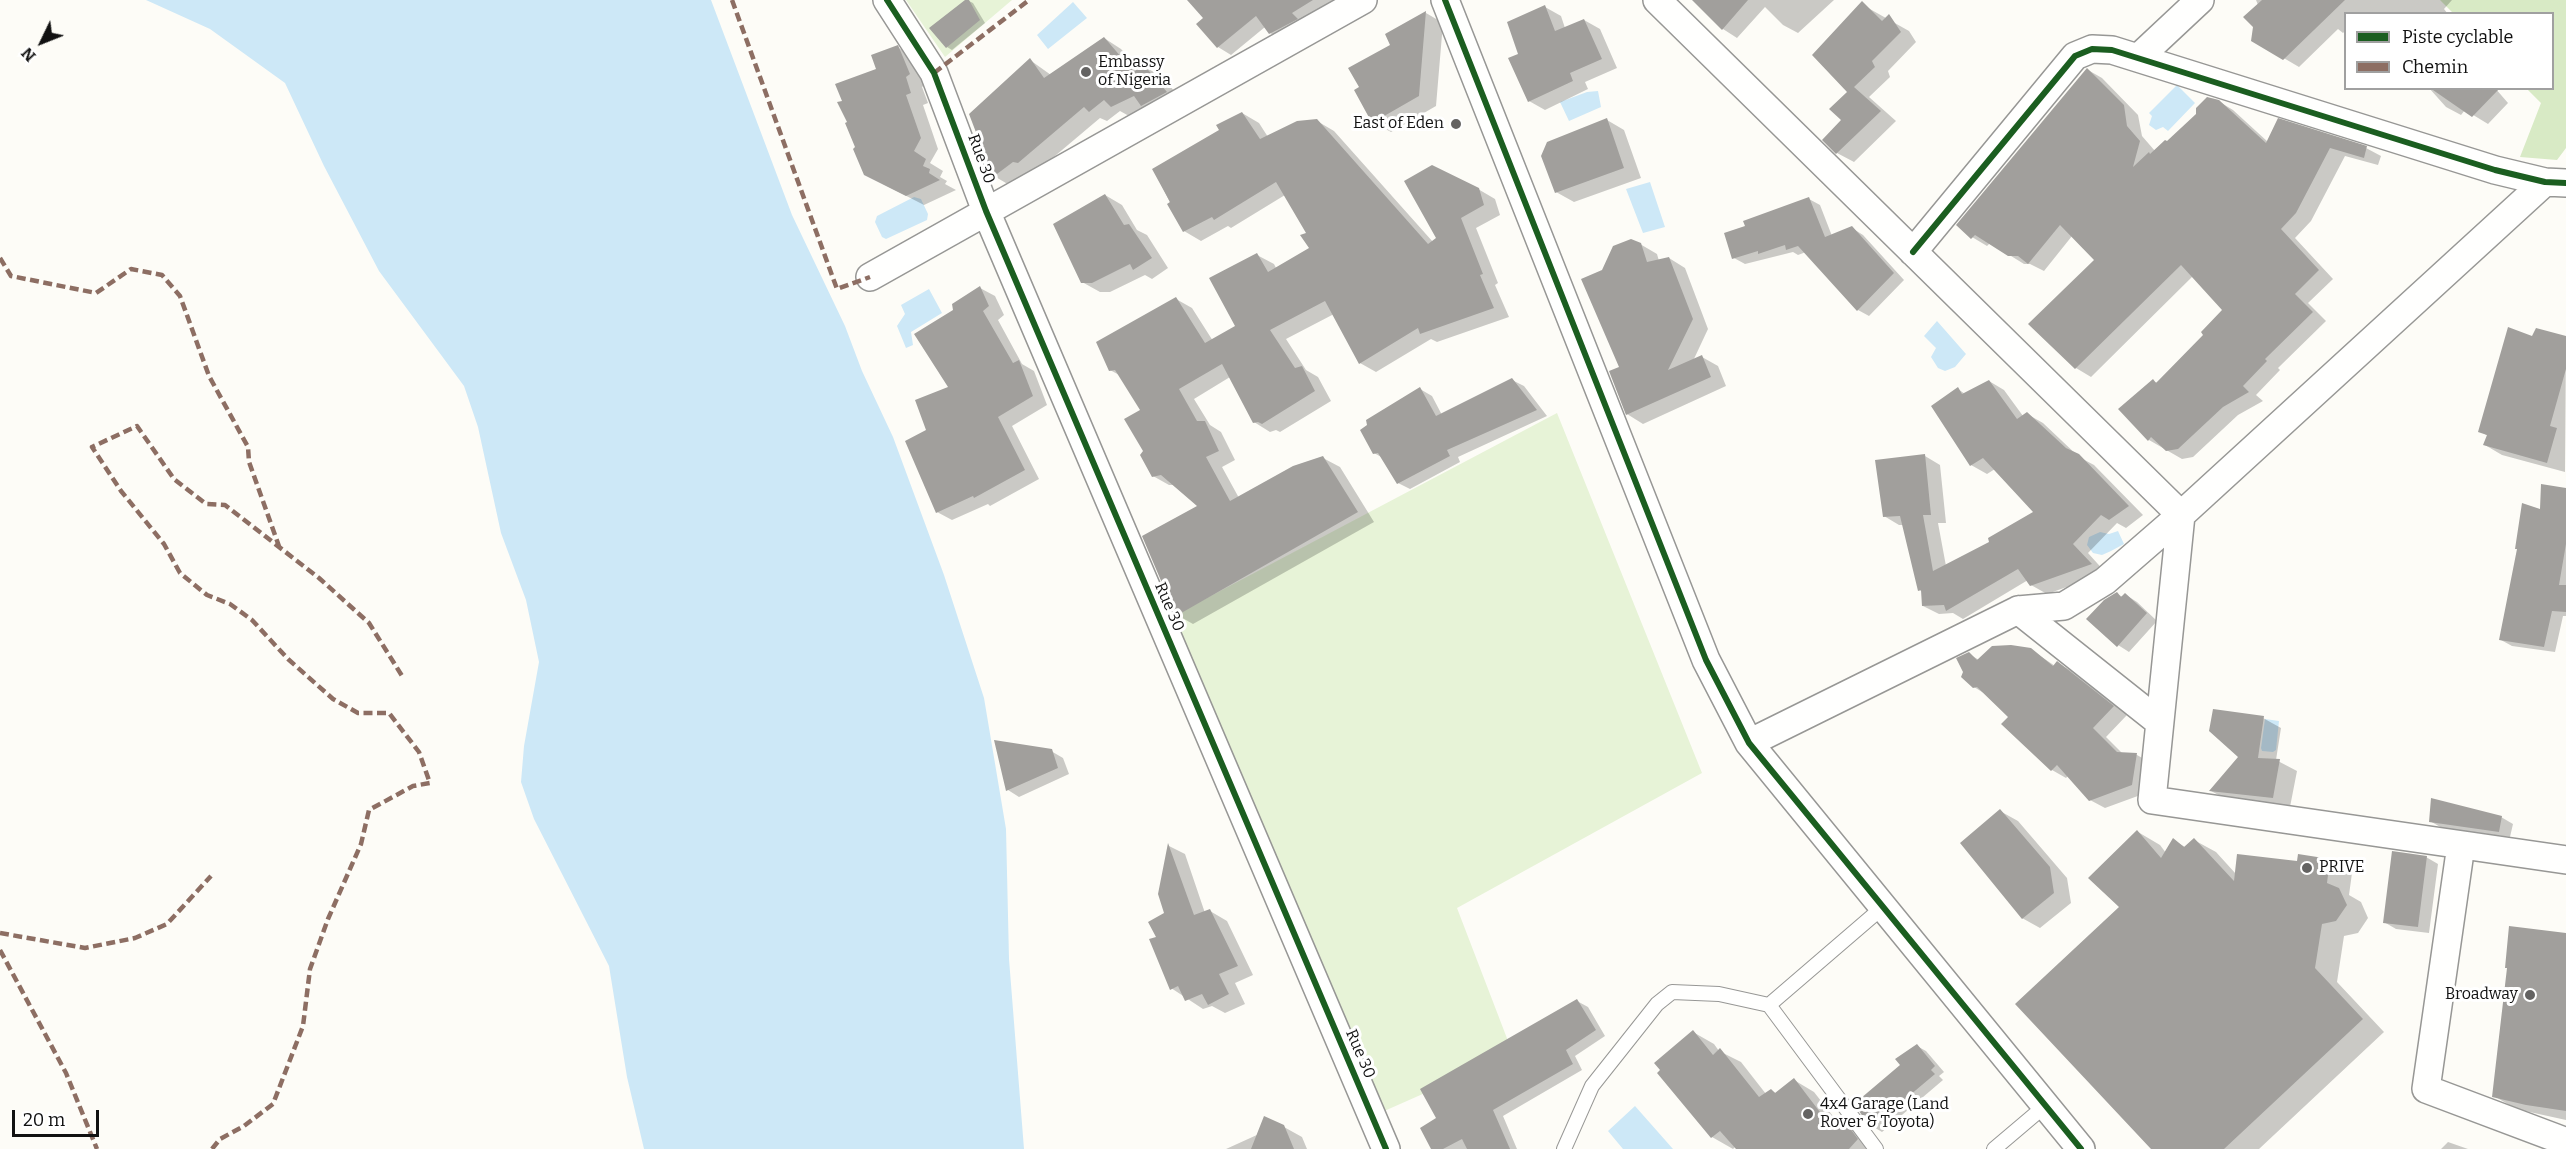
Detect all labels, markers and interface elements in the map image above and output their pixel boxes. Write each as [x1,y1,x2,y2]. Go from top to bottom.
north arrow [12,12,72,72]
legend [2344,12,2554,90]
text: Piste cyclable [2402,26,2513,48]
text: N [17,44,40,66]
place label: Embassy of Nigeria [1098,53,1171,91]
text: Chemin [2402,56,2468,78]
marker: Embassy of Nigeria [1079,65,1093,79]
place label: East of Eden [1353,114,1444,134]
marker: East of Eden [1449,117,1463,131]
street label: Rue 30 [963,132,999,186]
street label: Rue 30 [1150,580,1188,634]
place label: PRIVE [2319,858,2365,878]
marker: PRIVE [2300,861,2314,875]
place label: Broadway [2445,985,2518,1005]
marker: Broadway [2523,988,2537,1002]
street label: Rue 30 [1341,1027,1379,1081]
place label: 4x4 Garage (Land Rover & Toyota) [1820,1095,1949,1133]
scale bar [15,1098,102,1136]
marker: 4x4 Garage (Land Rover & Toyota) [1801,1107,1815,1121]
text: 20 m [23,1109,65,1131]

